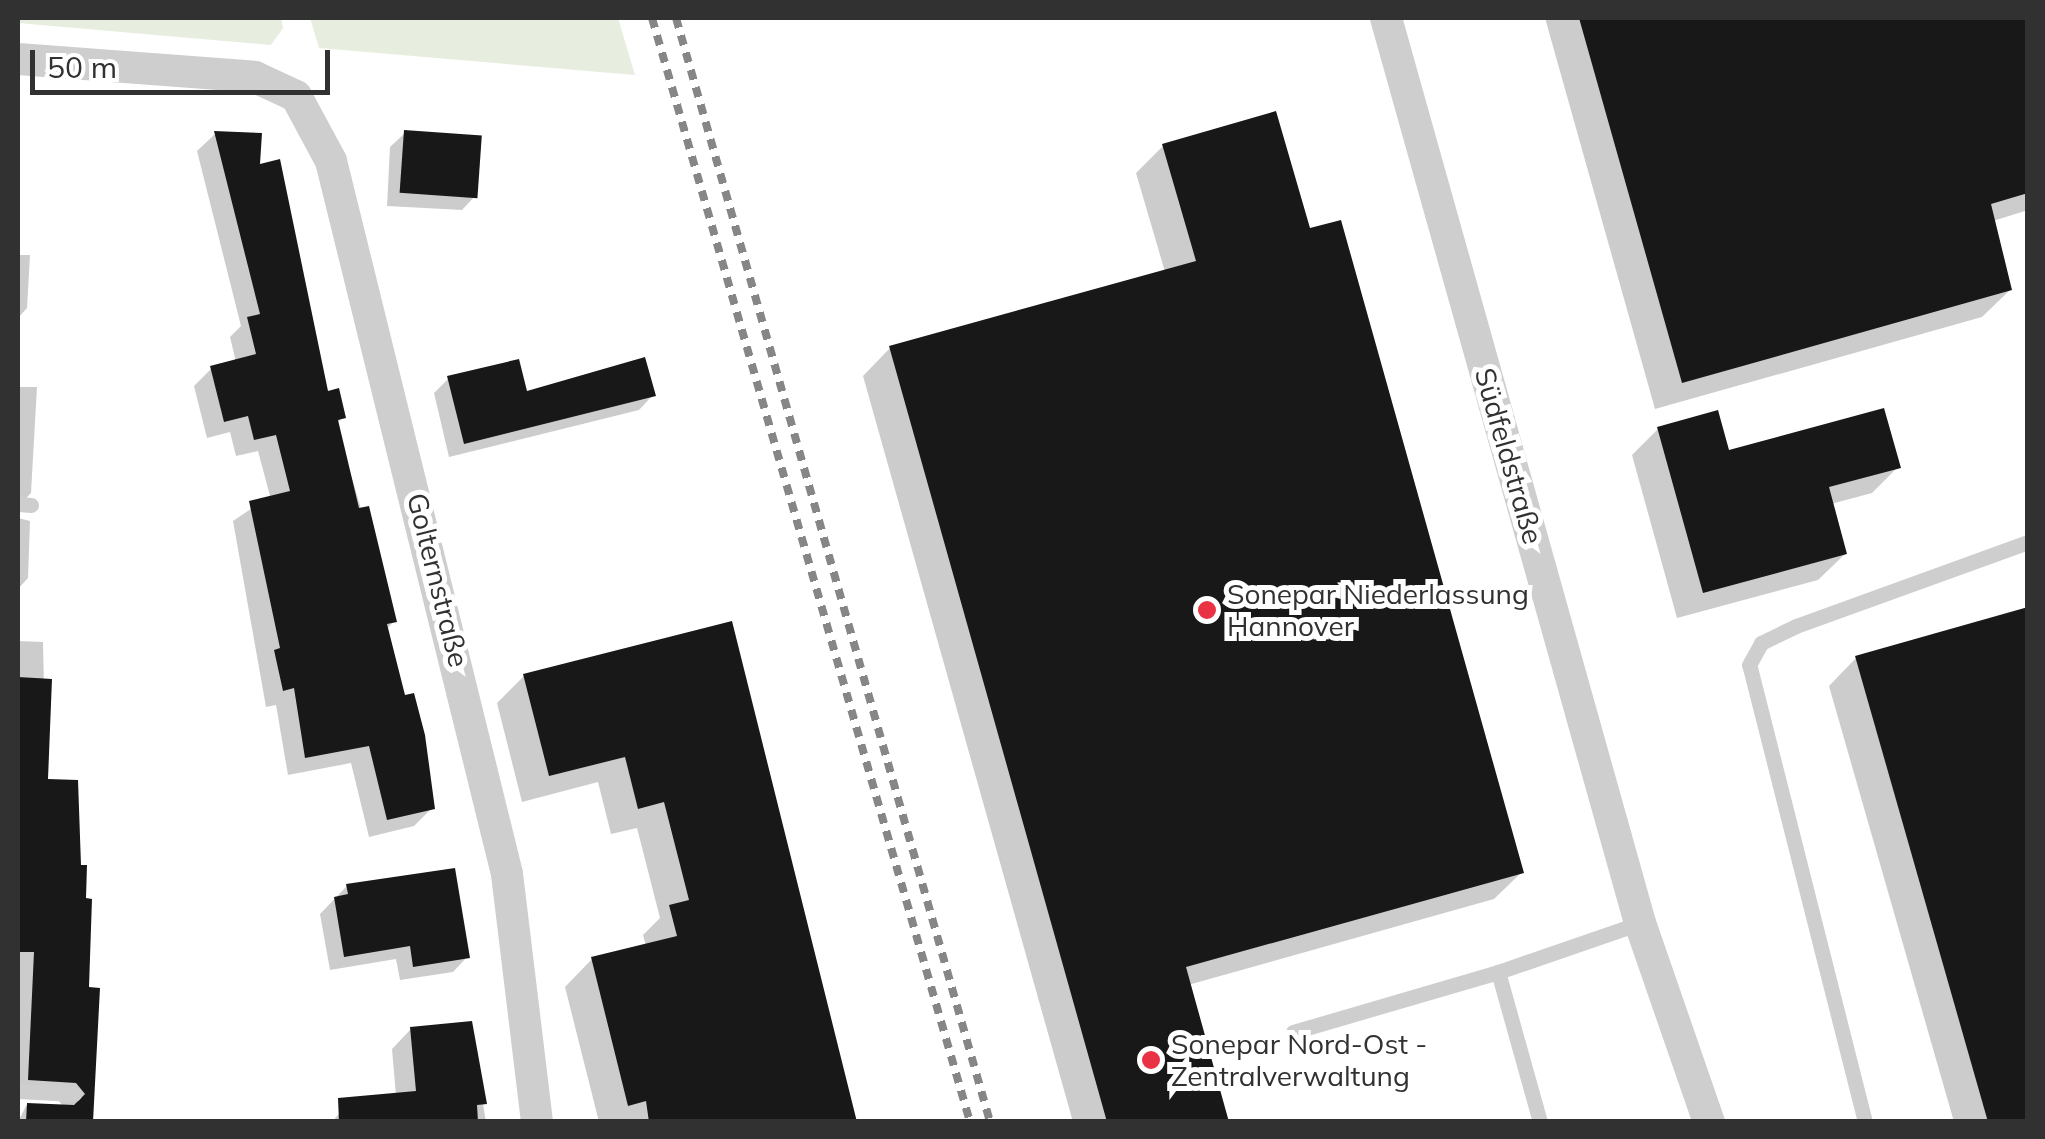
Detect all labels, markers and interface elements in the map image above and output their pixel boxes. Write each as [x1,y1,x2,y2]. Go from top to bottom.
scale bar [35,30,335,92]
text: 50 m [47,48,117,86]
street label: Südfeldstraße [1468,364,1550,548]
street label: Golternstraße [400,490,476,670]
place label: Sonepar Niederlassung Hannover [1227,577,1529,643]
marker: Sonepar Niederlassung Hannover [1196,599,1218,621]
place label: Sonepar Nord-Ost - Zentralverwaltung [1171,1027,1427,1093]
marker: Sonepar Nord-Ost - Zentralverwaltung [1140,1049,1162,1071]

